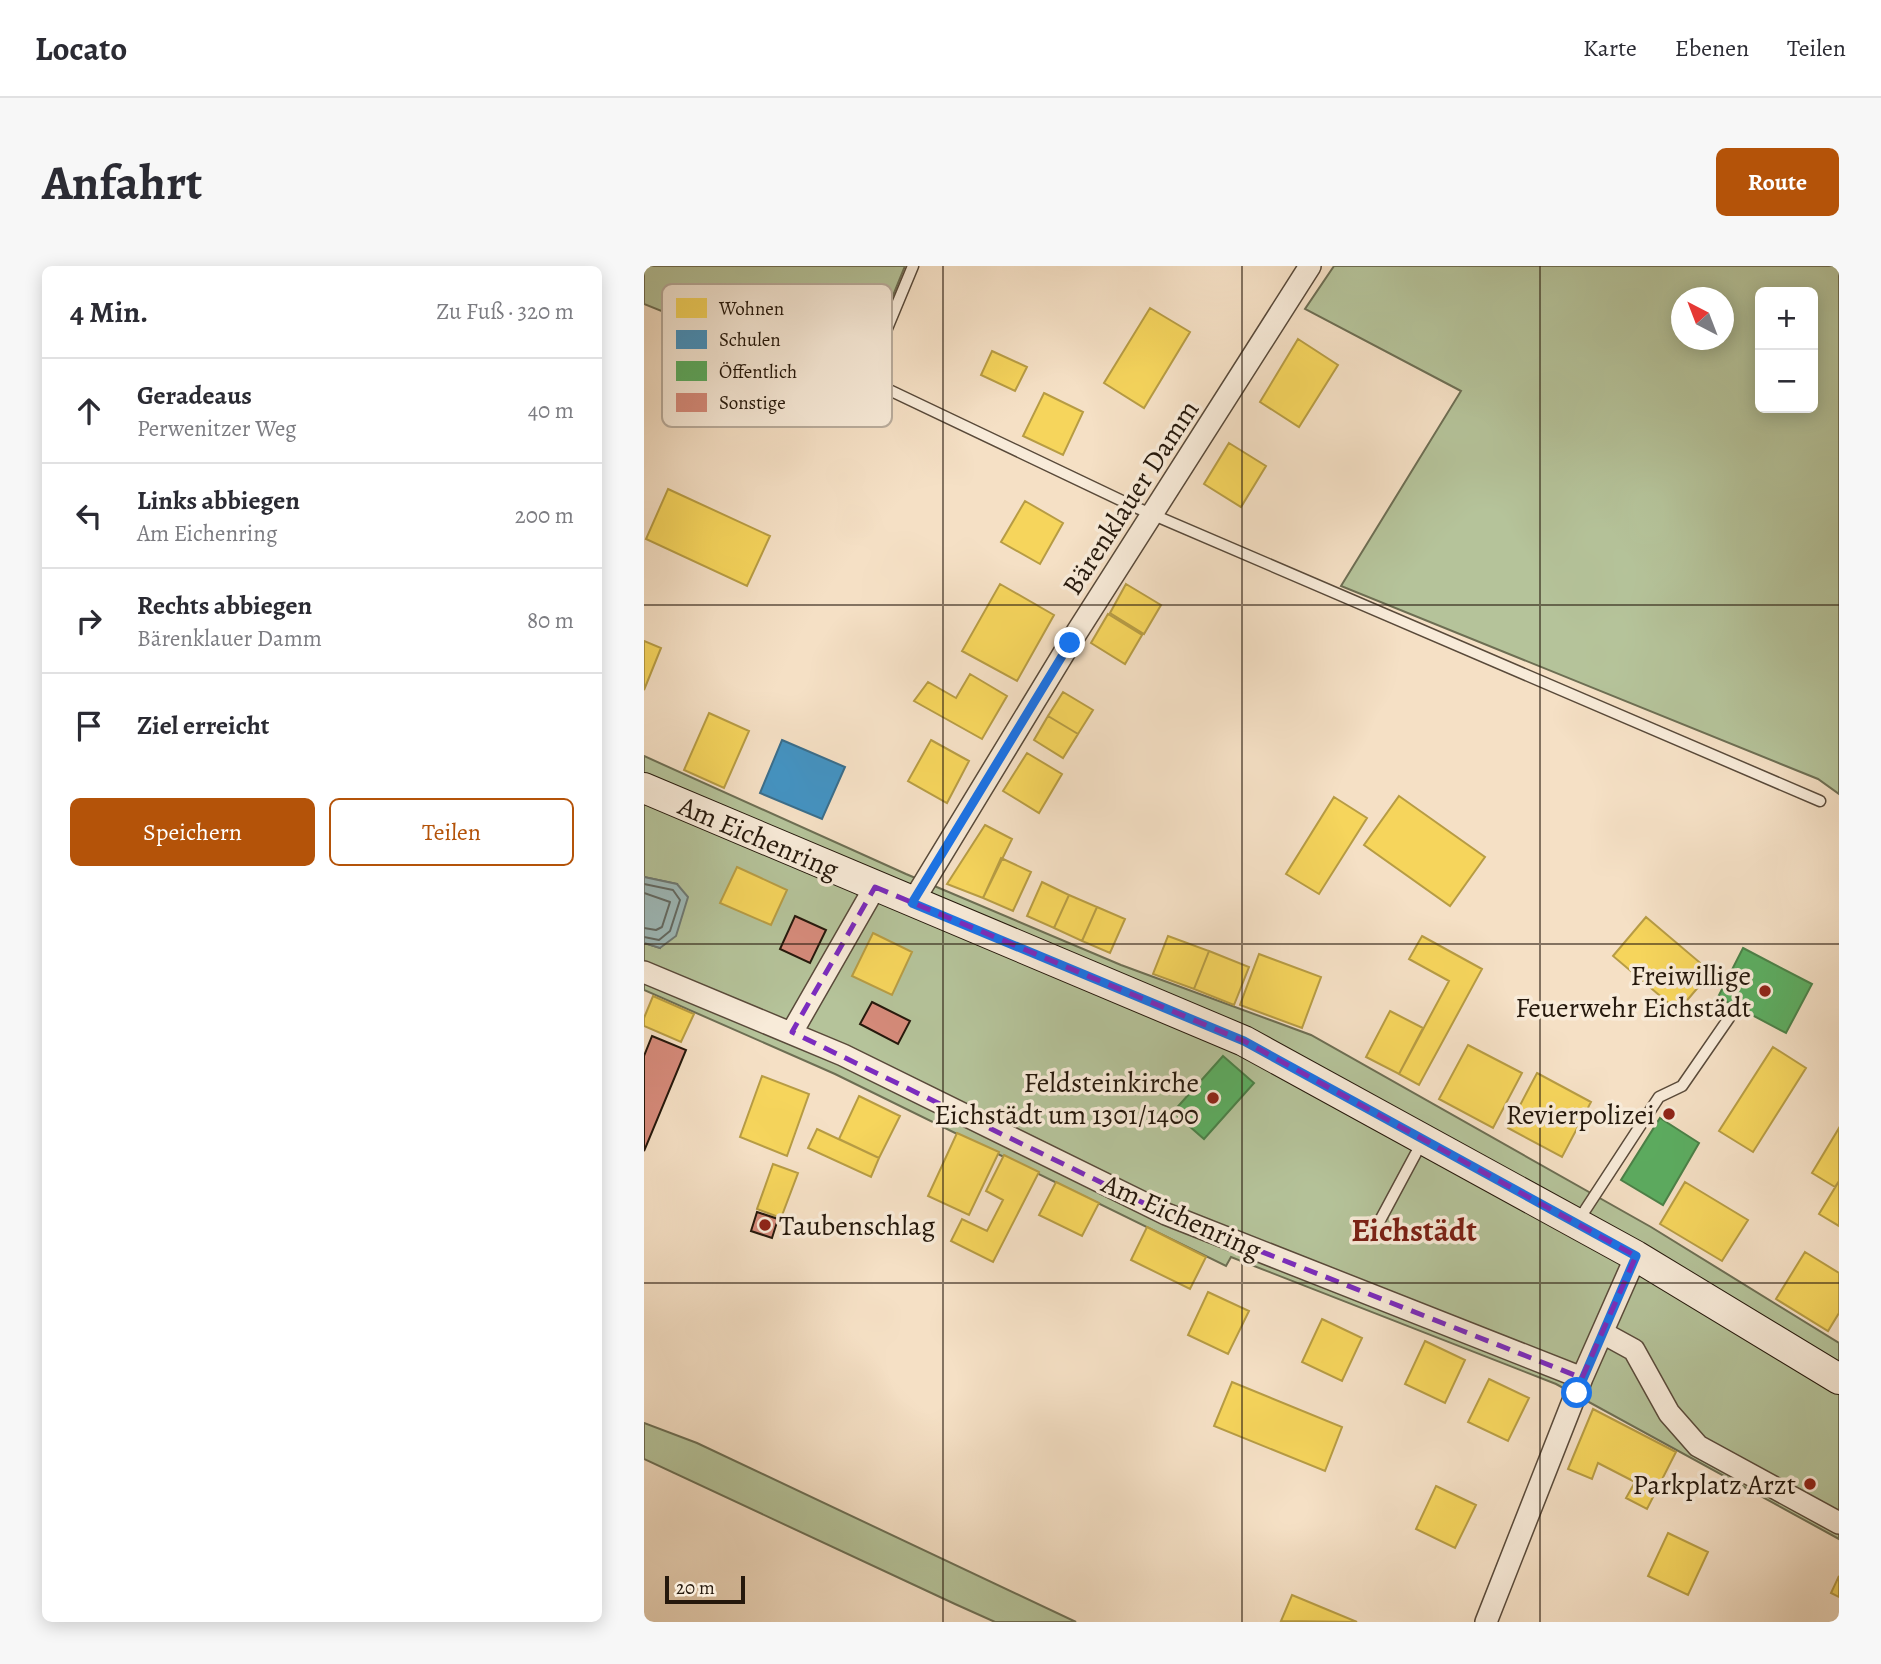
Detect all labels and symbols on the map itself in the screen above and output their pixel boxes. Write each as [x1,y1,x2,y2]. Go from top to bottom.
legend [662,284,892,427]
north arrow [1671,287,1734,350]
text: Wohnen [718,296,784,322]
text: Schulen [719,327,781,353]
text: Öffentlich [719,359,797,385]
text: Sonstige [719,390,786,416]
street label: Bärenklauer Damm [1054,393,1208,602]
route end [1054,627,1085,658]
street label: Am Eichenring [672,787,845,889]
place label: Freiwillige Feuerwehr Eichstädt [1515,957,1751,1027]
marker: Freiwillige Feuerwehr Eichstädt [1757,983,1773,999]
place label: Feldsteinkirche Eichstädt um 1301/1400 [934,1064,1199,1134]
marker: Feldsteinkirche Eichstädt um 1301/1400 [1205,1090,1221,1106]
place label: Revierpolizei [1506,1096,1655,1134]
marker: Revierpolizei [1661,1106,1677,1122]
street label: Am Eichenring [1095,1164,1267,1269]
place label: Taubenschlag [779,1207,935,1245]
district label: Eichstädt [1351,1208,1477,1252]
marker: Taubenschlag [757,1217,773,1233]
route start [1561,1377,1592,1408]
place label: Parkplatz Arzt [1632,1466,1796,1504]
marker: Parkplatz Arzt [1802,1476,1818,1492]
scale bar [665,1573,746,1605]

